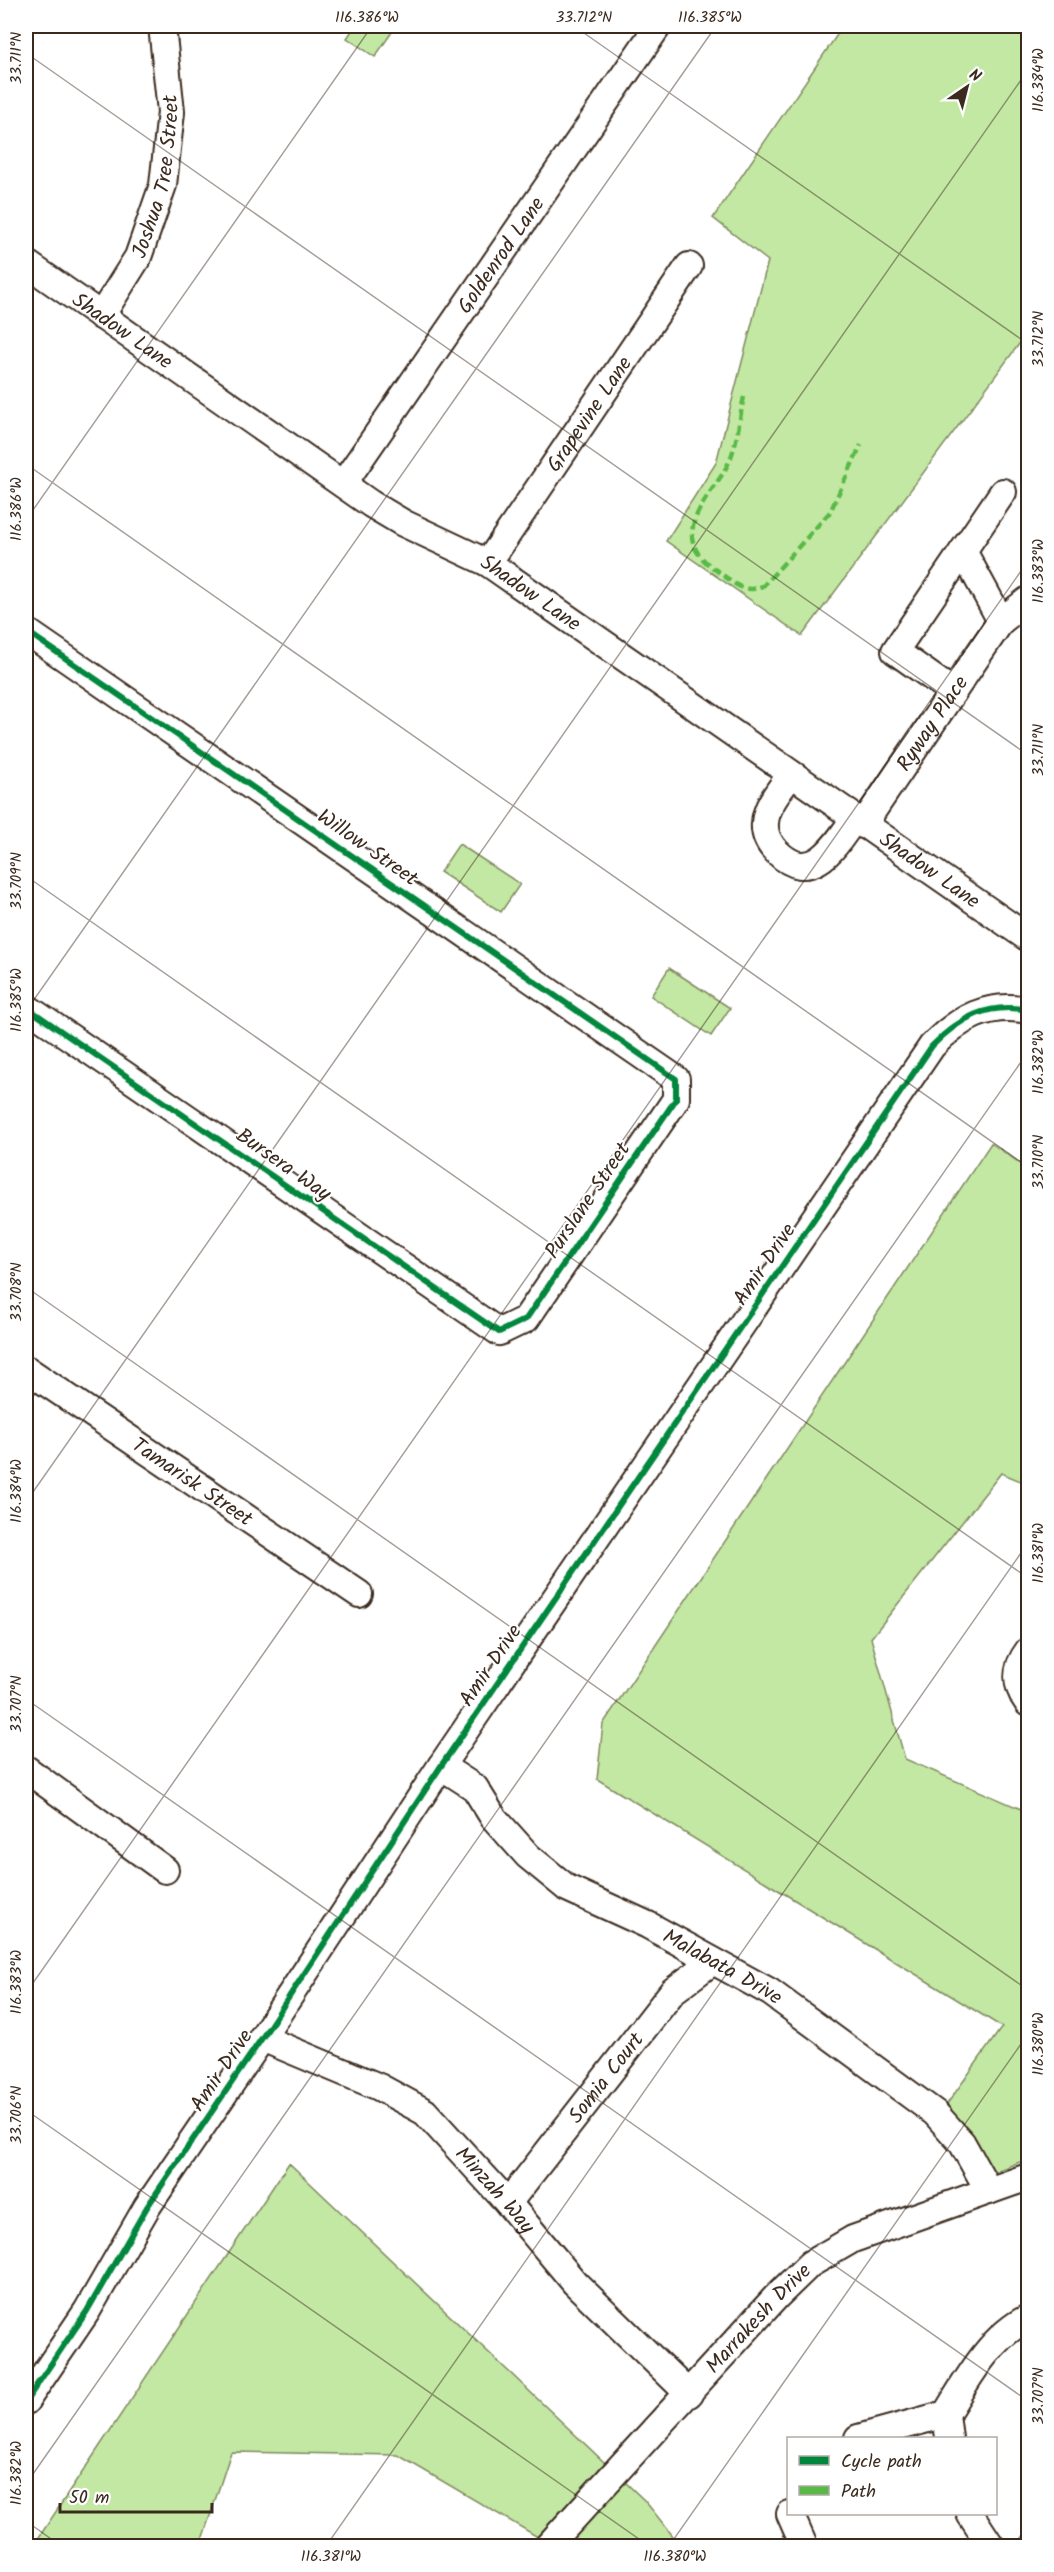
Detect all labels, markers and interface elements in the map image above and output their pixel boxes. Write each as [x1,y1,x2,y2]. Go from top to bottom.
text: 116.386°W [335,6,399,30]
text: 33.712°N [556,6,612,30]
text: 116.385°W [678,6,742,30]
text: 33.711°N [5,32,29,84]
text: 116.384°W [1027,48,1051,112]
north arrow [937,57,997,117]
text: N [963,63,986,89]
street label: Joshua Tree Street [124,92,189,263]
street label: Goldenrod Lane [450,190,554,321]
street label: Shadow Lane [65,285,180,379]
text: 33.712°N [1027,311,1051,367]
street label: Grapevine Lane [539,350,642,480]
text: 116.386°W [5,477,29,541]
text: 116.383°W [1027,539,1051,603]
street label: Shadow Lane [475,547,588,641]
street label: Ryway Place [889,669,978,779]
text: 33.711°N [1027,724,1051,776]
street label: Willow Street [310,801,425,896]
street label: Shadow Lane [872,824,987,918]
text: 33.709°N [5,852,29,910]
text: 116.385°W [5,968,29,1032]
text: 116.382°W [1027,1030,1051,1094]
street label: Bursera Way [229,1120,338,1210]
text: 33.710°N [1027,1134,1051,1190]
street label: Purslane Street [537,1135,640,1266]
street label: Amir Drive [725,1216,805,1313]
text: 33.708°N [5,1262,29,1322]
street label: Tamarisk Street [124,1430,260,1536]
text: 116.384°W [5,1459,29,1523]
text: 116.381°W [1027,1523,1051,1583]
street label: Amir Drive [451,1617,531,1714]
text: 33.707°N [5,1675,29,1733]
street label: Malabata Drive [656,1921,789,2014]
text: 116.383°W [5,1950,29,2014]
text: 116.380°W [1027,2012,1051,2076]
street label: Amir Drive [182,2022,262,2119]
street label: Somia Court [561,2025,654,2131]
text: 33.706°N [5,2086,29,2144]
street label: Minzah Way [446,2140,542,2242]
street label: Marrakesh Drive [698,2256,820,2382]
text: 33.707°N [1027,2367,1051,2425]
legend [787,2437,997,2515]
text: 116.382°W [5,2441,29,2505]
text: Cycle path [841,2448,922,2477]
scale bar [60,2476,212,2514]
text: Path [841,2478,876,2507]
text: 50 m [69,2484,109,2513]
text: 116.381°W [301,2545,361,2569]
text: 116.380°W [643,2545,707,2569]

